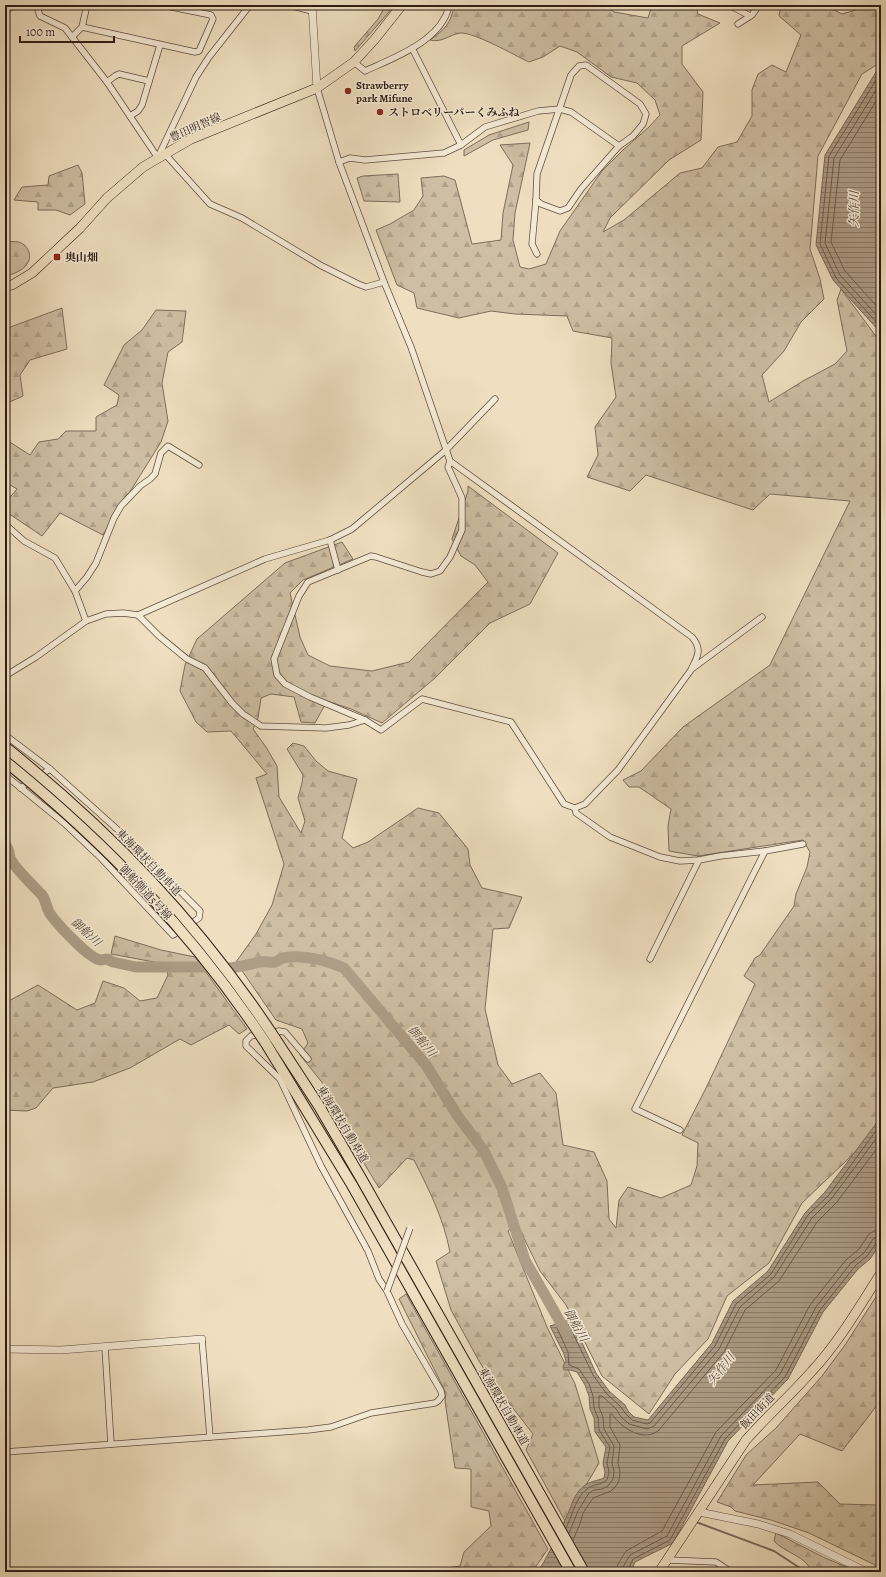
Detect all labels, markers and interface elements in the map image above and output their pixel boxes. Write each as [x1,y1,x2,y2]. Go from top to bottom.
scale bar [20,18,114,44]
text: 100 m [26,24,55,40]
place label: Strawberry park Mifune [356,78,413,106]
marker: Strawberry park Mifune [343,86,353,96]
place label: ストロベリーパーくみふね [388,105,519,120]
marker: ストロベリーパーくみふね [375,107,385,117]
street label: 豊田明智線 [167,109,223,145]
water label: 矢作川 [846,189,862,227]
place label: 奥山畑 [65,250,98,265]
marker: 奥山畑 [52,252,62,262]
street label: 東海環状自動車道 [113,825,185,899]
street label: 御船側道5号線 [116,861,175,923]
water label: 御船川 [67,914,106,951]
water label: 御船川 [404,1022,441,1061]
street label: 東海環状自動車道 [313,1083,372,1166]
water label: 御船川 [560,1305,593,1346]
water label: 矢作川 [704,1348,740,1388]
street label: 東海環状自動車道 [475,1364,532,1448]
street label: 飯田街道 [737,1390,778,1433]

